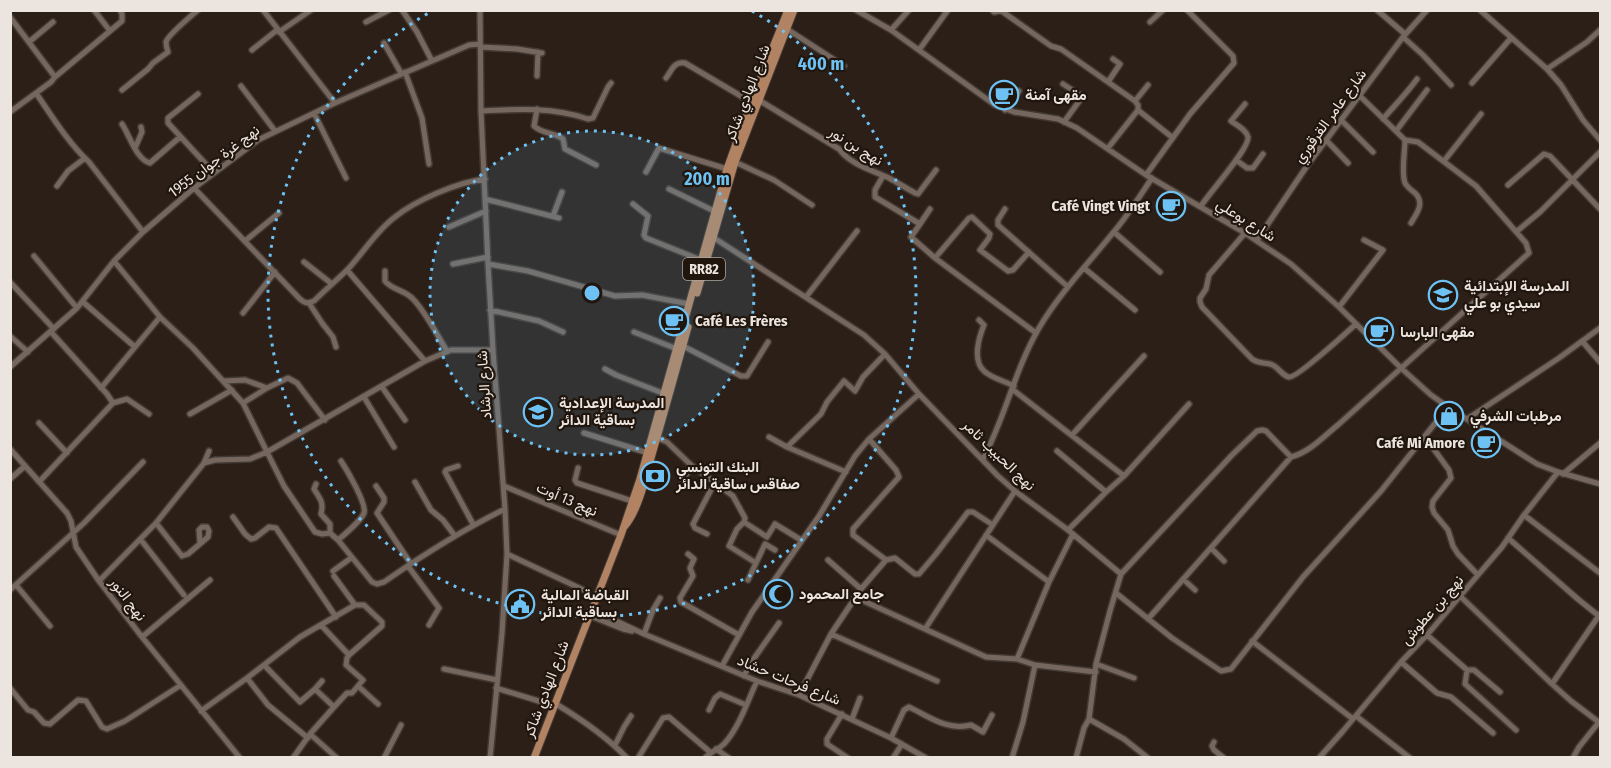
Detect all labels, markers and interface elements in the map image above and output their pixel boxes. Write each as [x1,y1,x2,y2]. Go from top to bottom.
street label: شارع الهادي شاكر [720,42,778,146]
text: 400 m [798,53,844,75]
street label: شارع عامر القرقوري [1290,65,1374,169]
cafe icon: مقهى آمنة [988,79,1020,111]
place label: مقهى آمنة [1025,86,1087,104]
street label: نهج غرة جوان 1955 [165,121,264,203]
street label: نهج بن نور [824,122,886,171]
text: 200 m [683,168,730,190]
cafe icon: Café Vingt Vingt [1155,190,1187,222]
street label: شارع بوعلي [1211,195,1279,249]
place label: Café Vingt Vingt [1051,197,1151,215]
road number: RR82 [683,258,725,280]
place label: المدرسة الإبتدائية سيدي بو علي [1464,277,1569,316]
school or university icon: المدرسة الإبتدائية سيدي بو علي [1427,279,1459,311]
centre of rings [582,283,602,303]
cafe icon: Café Les Frères [658,305,690,337]
place label: Café Les Frères [695,312,788,330]
cafe icon: مقهى البارسا [1363,316,1395,348]
place label: مقهى البارسا [1400,323,1475,341]
street label: شارع الرشاد [473,350,497,420]
place label: المدرسة الإعدادية بساقية الدائر [558,394,664,429]
school or university icon: المدرسة الإعدادية بساقية الدائر [522,396,554,428]
shop icon: مرطبات الشرفي [1433,400,1465,432]
place label: مرطبات الشرفي [1470,407,1562,429]
street label: نهج الحبيب ثامر [957,415,1039,496]
cafe icon: Café Mi Amore [1470,427,1502,459]
place label: Café Mi Amore [1376,434,1465,452]
place label: البنك التونسي صفاقس ساقية الدائر [675,458,800,493]
bank icon: البنك التونسي صفاقس ساقية الدائر [639,460,671,492]
street label: نهج 13 أوت [533,478,600,522]
street label: نهج بن عطوش [1397,571,1469,650]
street label: نهج النور [103,573,150,626]
mosque icon: جامع المحمود [762,578,794,610]
place label: جامع المحمود [799,585,884,604]
place label: القباضة المالية بساقية الدائر [540,586,629,621]
public building icon: القباضة المالية بساقية الدائر [504,588,536,620]
street label: شارع الهادي شاكر [519,638,577,742]
street label: شارع فرحات حشاد [734,651,843,711]

